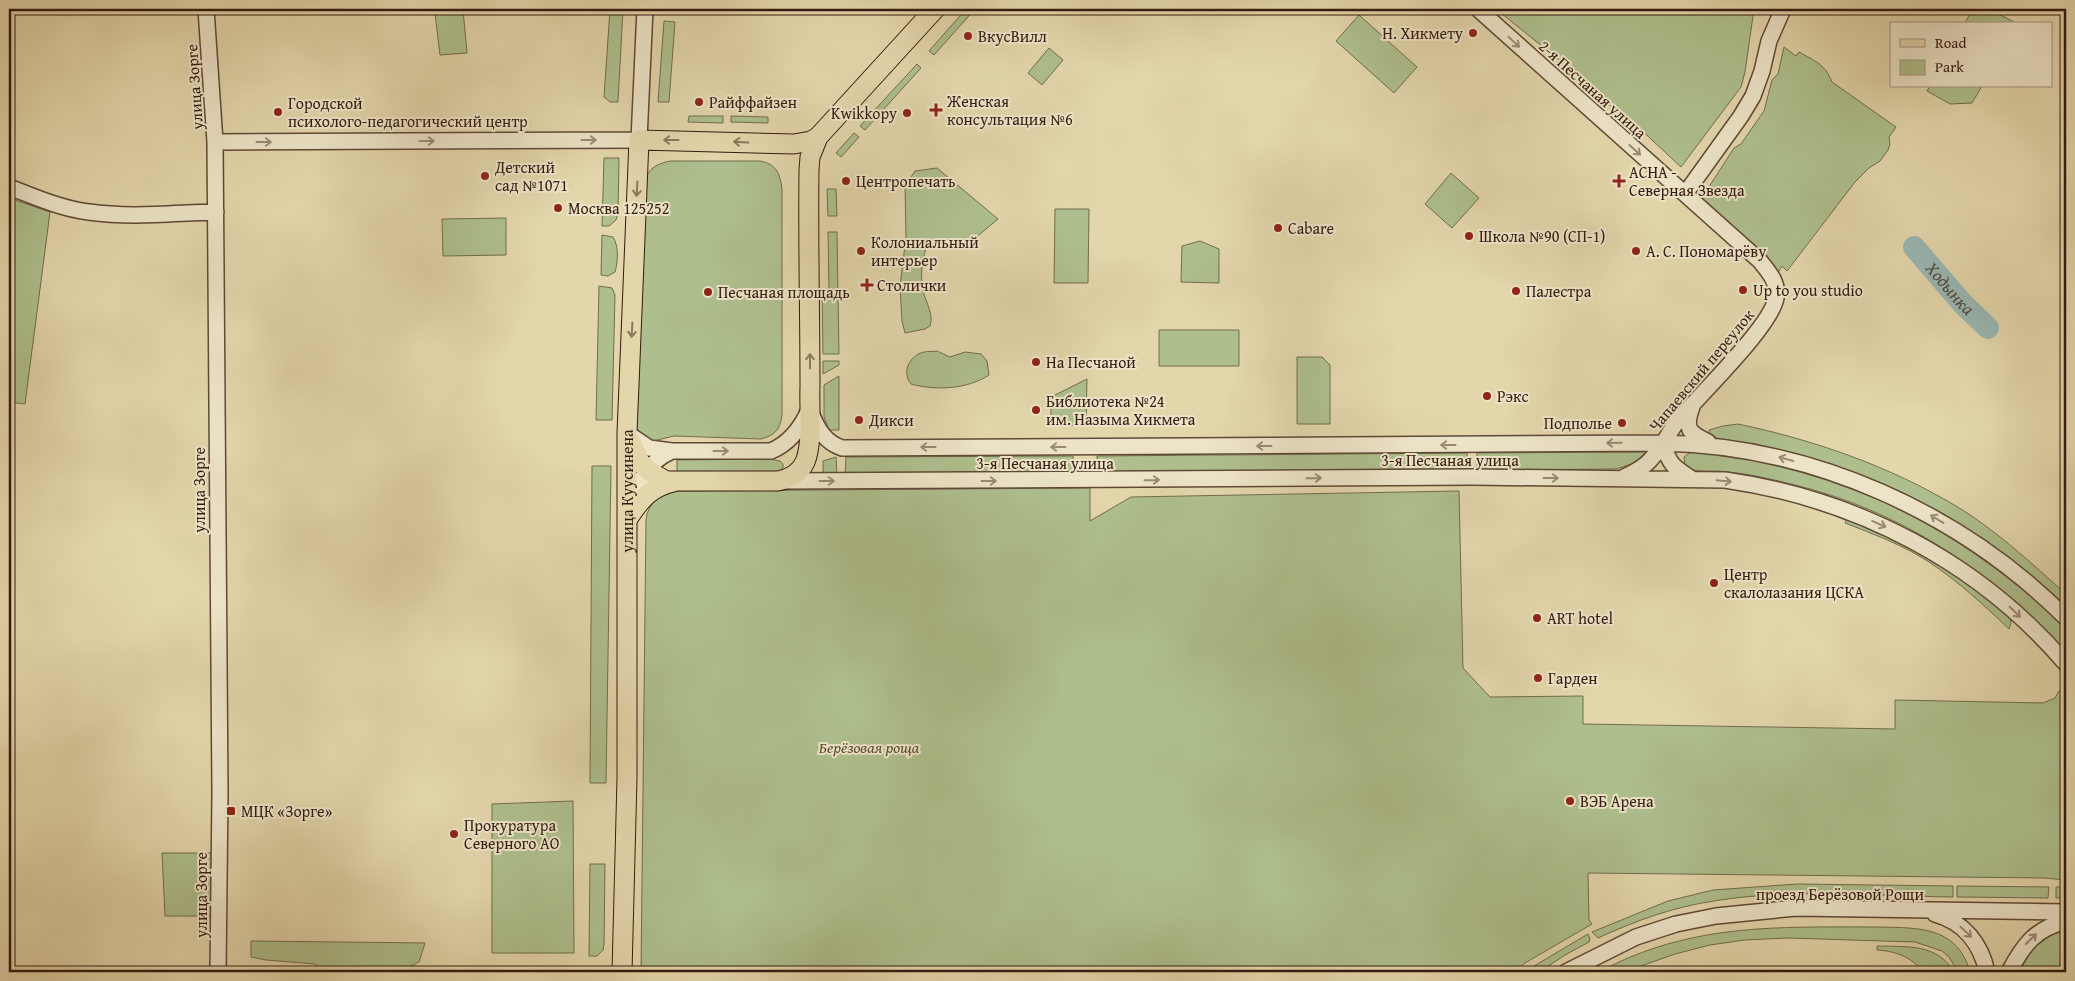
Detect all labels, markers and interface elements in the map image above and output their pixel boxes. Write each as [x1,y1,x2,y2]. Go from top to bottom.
place label: Н. Хикмету [1382,21,1463,45]
legend [1890,22,2052,88]
place label: ВкусВилл [978,24,1047,48]
marker: Н. Хикмету [1467,27,1479,39]
marker: ВкусВилл [962,30,974,42]
text: Road [1935,32,1966,53]
street label: 2-я Песчаная улица [1534,34,1652,144]
one-way arrow [1508,36,1521,48]
street label: улица Зорге [179,43,209,132]
text: Park [1935,56,1964,77]
place label: Женская консультация №6 [946,89,1073,131]
place label: Райффайзен [709,90,797,114]
place label: Городской психолого-педагогический центр [288,91,528,133]
marker: Райффайзен [693,96,705,108]
place label: Kwikkopy [831,101,897,125]
marker: Женская консультация №6 [929,103,943,117]
marker: Городской психолого-педагогический центр [272,106,284,118]
marker: Kwikkopy [901,107,913,119]
one-way arrow [580,135,597,145]
one-way arrow [663,135,680,145]
one-way arrow [418,136,434,146]
one-way arrow [256,137,272,146]
one-way arrow [733,138,749,147]
one-way arrow [1629,144,1642,156]
place label: Детский сад №1071 [494,155,568,197]
place label: АСНА - Северная Звезда [1629,160,1745,202]
place label: Центропечать [856,169,956,193]
marker: Детский сад №1071 [479,170,491,182]
marker: Центропечать [840,175,852,187]
marker: АСНА - Северная Звезда [1613,175,1625,187]
one-way arrow [633,180,642,196]
place label: Москва 125252 [568,196,669,220]
marker: Москва 125252 [552,202,564,214]
place label: Cabare [1288,216,1334,240]
marker: Cabare [1272,222,1284,234]
place label: Школа №90 (СП-1) [1479,224,1605,248]
place label: Колониальный интерьер [871,230,979,272]
marker: Школа №90 (СП-1) [1463,230,1475,242]
place label: А. С. Пономарёву [1646,239,1766,263]
marker: Колониальный интерьер [855,245,867,257]
marker: А. С. Пономарёву [1630,245,1642,257]
water label: Ходынка [1919,255,1982,322]
place label: Столички [877,273,947,297]
place label: Up to you studio [1753,278,1863,302]
marker: Столички [861,279,873,291]
place label: Палестра [1526,279,1592,303]
place label: Песчаная площадь [718,280,850,304]
marker: Up to you studio [1737,284,1749,296]
marker: Палестра [1510,285,1522,297]
marker: Песчаная площадь [702,286,714,298]
street label: Чапаевский переулок [1642,303,1760,437]
one-way arrow [627,322,637,338]
place label: На Песчаной [1046,350,1136,374]
one-way arrow [805,353,815,370]
marker: На Песчаной [1030,356,1042,368]
place label: Рэкс [1497,384,1529,408]
place label: Библиотека №24 им. Назыма Хикмета [1046,389,1196,431]
marker: Рэкс [1481,390,1493,402]
marker: Библиотека №24 им. Назыма Хикмета [1030,404,1042,416]
place label: Дикси [868,408,914,432]
place label: Подполье [1544,411,1612,435]
marker: Дикси [853,414,865,426]
marker: Подполье [1616,417,1628,429]
street label: улица Куусинена [615,429,639,554]
one-way arrow [1606,438,1622,448]
one-way arrow [1440,440,1456,450]
one-way arrow [1256,441,1272,451]
one-way arrow [920,442,936,452]
one-way arrow [1051,442,1067,452]
one-way arrow [712,446,729,456]
street label: улица Зорге [187,447,211,534]
street label: 3-я Песчаная улица [1381,448,1519,472]
street label: 3-я Песчаная улица [976,451,1114,475]
one-way arrow [1779,454,1795,463]
one-way arrow [1306,473,1322,483]
one-way arrow [1543,473,1559,483]
one-way arrow [1144,475,1160,485]
one-way arrow [818,476,835,486]
one-way arrow [981,476,997,486]
one-way arrow [1715,476,1731,485]
one-way arrow [1930,514,1944,524]
one-way arrow [1871,520,1886,530]
place label: Центр скалолазания ЦСКА [1724,562,1864,604]
marker: Центр скалолазания ЦСКА [1708,577,1720,589]
place label: ART hotel [1547,606,1613,630]
one-way arrow [2009,606,2021,618]
marker: ART hotel [1531,612,1543,624]
place label: Гарден [1548,666,1598,690]
marker: Гарден [1532,672,1544,684]
park label: Берёзовая роща [819,735,920,759]
place label: ВЭБ Арена [1580,789,1654,813]
marker: ВЭБ Арена [1564,795,1576,807]
place label: МЦК «Зорге» [241,799,332,823]
marker: МЦК «Зорге» [225,805,237,817]
place label: Прокуратура Северного АО [464,813,560,855]
marker: Прокуратура Северного АО [448,828,460,840]
street label: улица Зорге [189,852,213,939]
street label: проезд Берёзовой Рощи [1756,882,1924,906]
one-way arrow [1959,926,1972,938]
one-way arrow [2025,933,2037,945]

